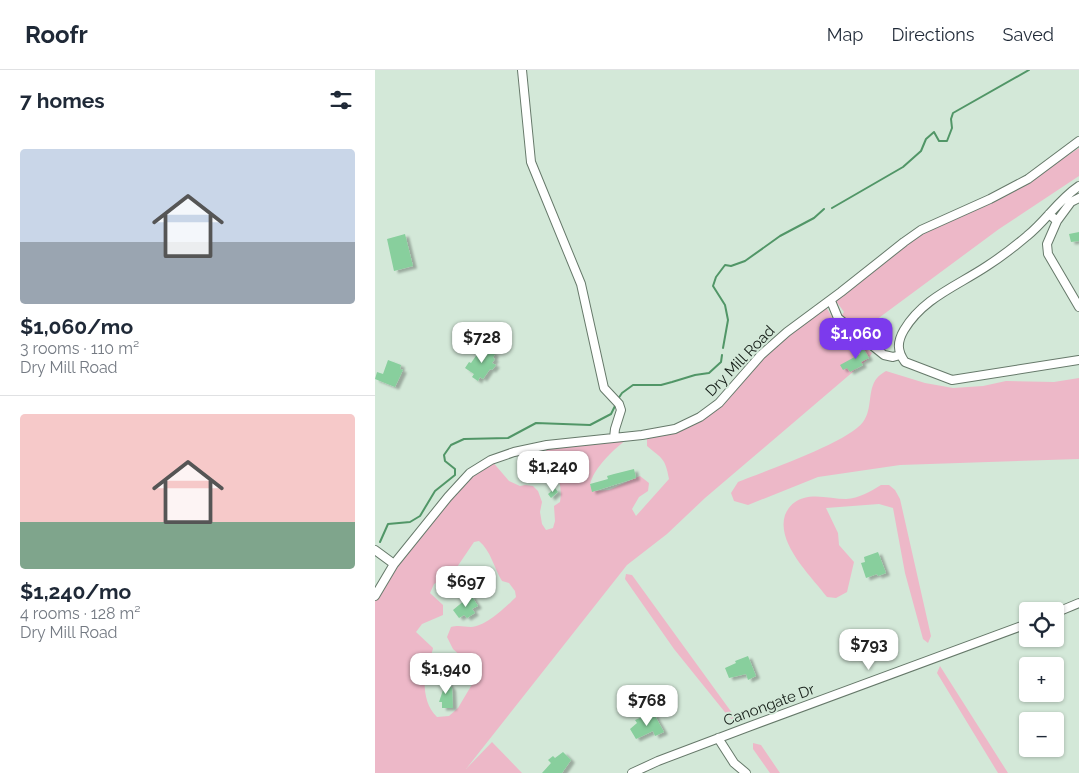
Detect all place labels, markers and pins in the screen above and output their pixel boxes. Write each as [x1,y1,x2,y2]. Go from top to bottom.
pin: $1,060 [815,318,897,360]
pin: $728 [452,322,512,364]
pin: $1,240 [512,450,594,493]
pin: $697 [436,566,496,608]
pin: $793 [839,628,899,671]
pin: $1,940 [405,652,487,695]
pin: $768 [617,684,677,727]

